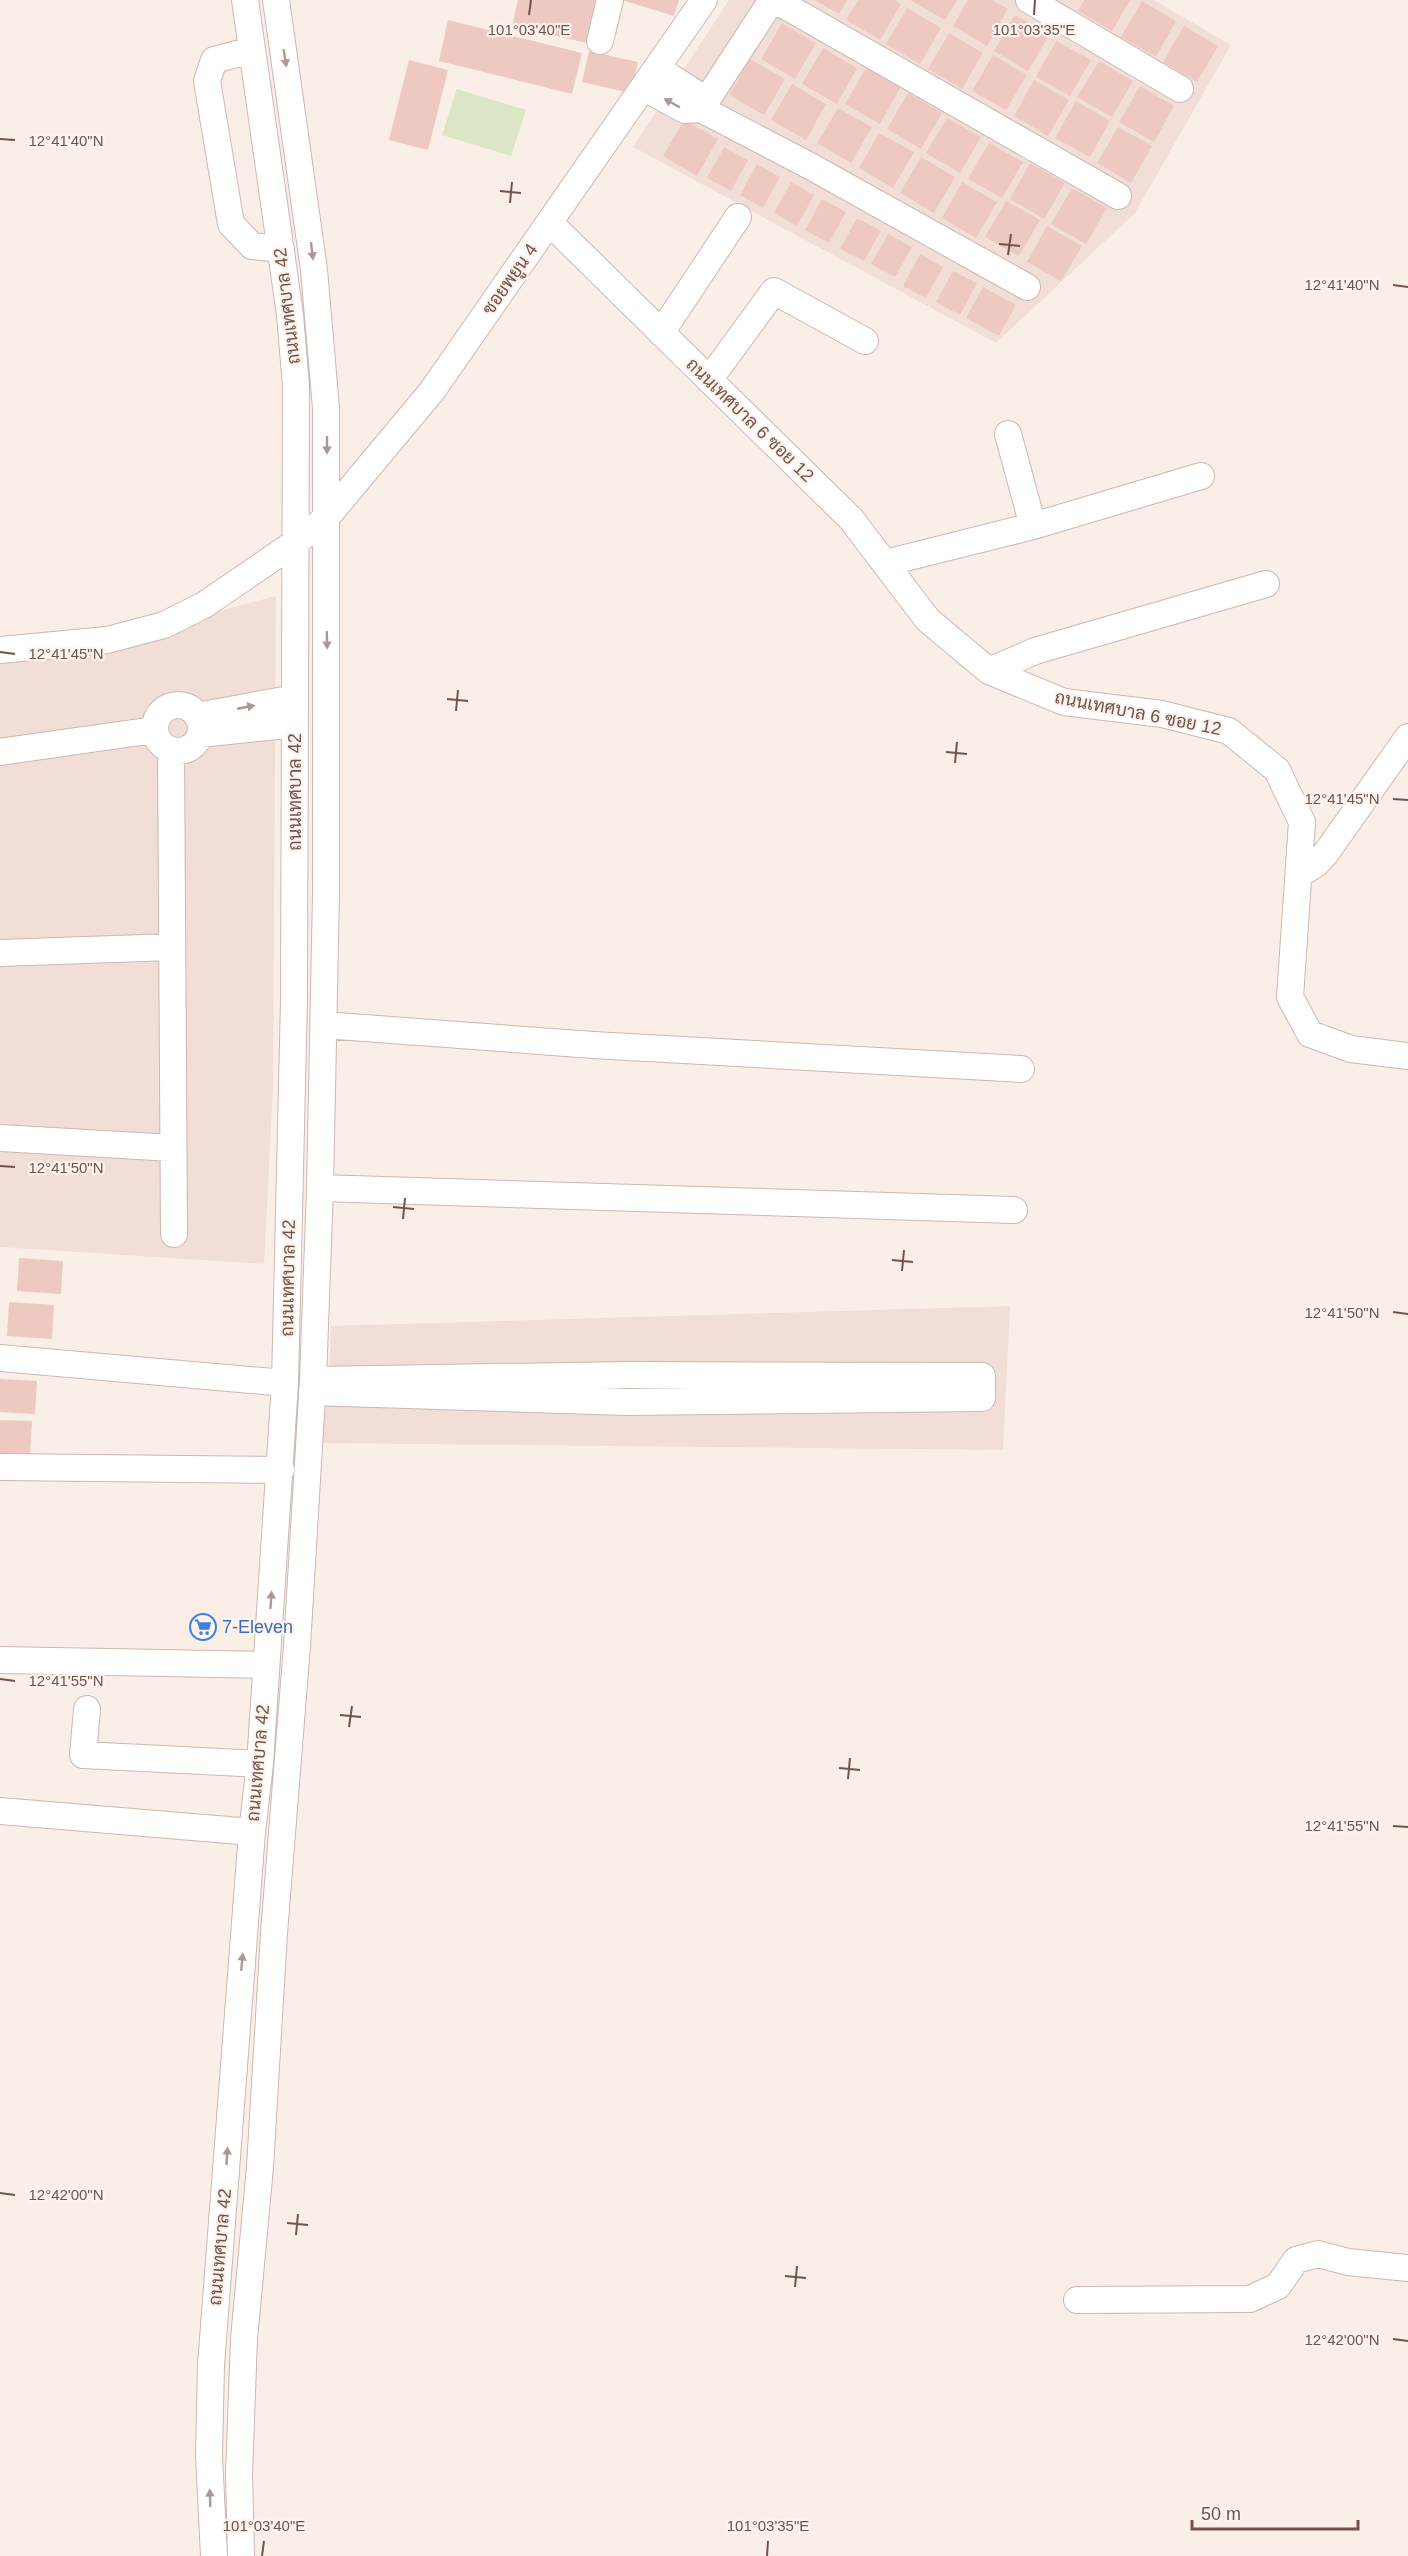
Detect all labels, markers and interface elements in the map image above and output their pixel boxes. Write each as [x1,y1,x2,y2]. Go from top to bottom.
text: 101°03'40"E [488,21,570,38]
text: 101°03'35"E [993,21,1075,38]
one-way arrow [280,48,289,67]
one-way arrow [663,98,680,108]
text: 12°41'40"N [28,132,104,149]
street label: ซอยพยูน 4 [478,240,544,320]
one-way arrow [307,242,317,261]
street label: ถนนเทศบาล 42 [270,247,304,365]
text: 12°41'40"N [1304,276,1380,293]
street label: ถนนเทศบาล 6 ซอย 12 [682,354,818,486]
one-way arrow [322,436,331,455]
one-way arrow [322,631,332,650]
text: 12°41'45"N [28,645,104,662]
street label: ถนนเทศบาล 6 ซอย 12 [1053,687,1223,739]
one-way arrow [237,702,256,711]
street label: ถนนเทศบาล 42 [285,733,305,851]
text: 12°41'45"N [1304,790,1380,807]
text: 12°41'50"N [28,1159,104,1176]
street label: ถนนเทศบาล 42 [277,1219,299,1337]
text: 12°41'50"N [1304,1304,1380,1321]
one-way arrow [266,1591,276,1610]
supermarket icon: 7-Eleven [188,1612,218,1642]
place label: 7-Eleven [222,1617,293,1637]
text: 12°41'55"N [28,1672,104,1689]
street label: ถนนเทศบาล 42 [243,1704,273,1822]
text: 12°41'55"N [1304,1817,1380,1834]
one-way arrow [237,1952,247,1971]
one-way arrow [223,2147,232,2166]
text: 12°42'00"N [28,2186,104,2203]
street label: ถนนเทศบาล 42 [205,2188,235,2306]
text: 12°42'00"N [1304,2331,1380,2348]
one-way arrow [206,2488,215,2507]
scale bar [1192,2493,1358,2531]
text: 50 m [1201,2504,1241,2524]
text: 101°03'40"E [223,2517,305,2534]
text: 101°03'35"E [727,2517,809,2534]

